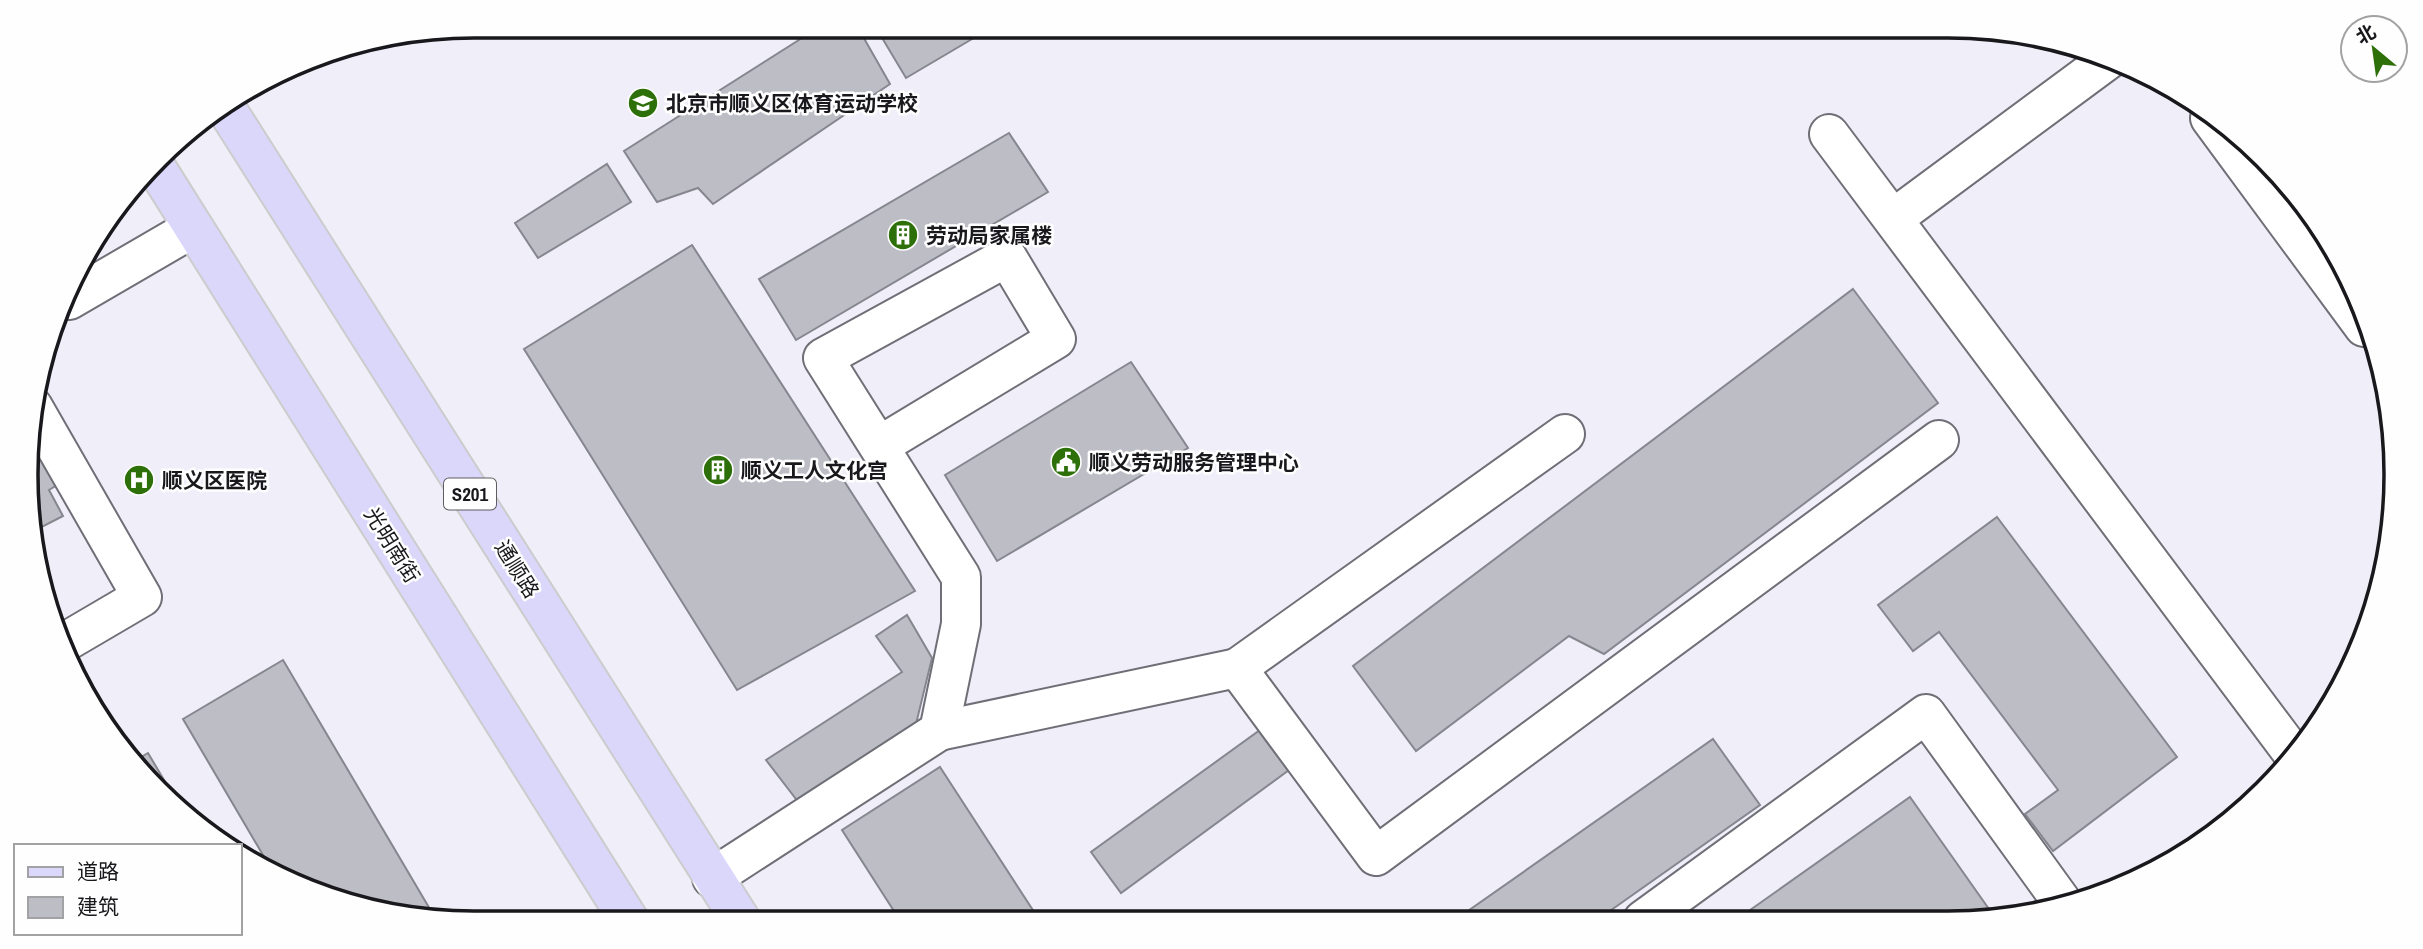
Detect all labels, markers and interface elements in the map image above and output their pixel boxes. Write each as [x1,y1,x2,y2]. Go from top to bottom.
north arrow [2339,14,2409,84]
text: 北 [2351,18,2380,50]
school or university icon: 北京市顺义区体育运动学校 [626,86,660,120]
place label: 北京市顺义区体育运动学校 [666,89,918,118]
building icon: 劳动局家属楼 [886,218,920,252]
place label: 劳动局家属楼 [926,221,1052,250]
public building icon: 顺义劳动服务管理中心 [1049,445,1083,479]
place label: 顺义劳动服务管理中心 [1089,448,1299,477]
building icon: 顺义工人文化宫 [701,453,735,487]
place label: 顺义工人文化宫 [741,456,888,485]
hospital icon: 顺义区医院 [122,463,156,497]
place label: 顺义区医院 [162,466,267,495]
road number: S201 [444,478,496,509]
street label: 光明南街 [357,502,427,588]
street label: 通顺路 [488,535,546,603]
legend [14,844,242,935]
text: 道路 [77,857,119,886]
text: 建筑 [77,892,119,921]

